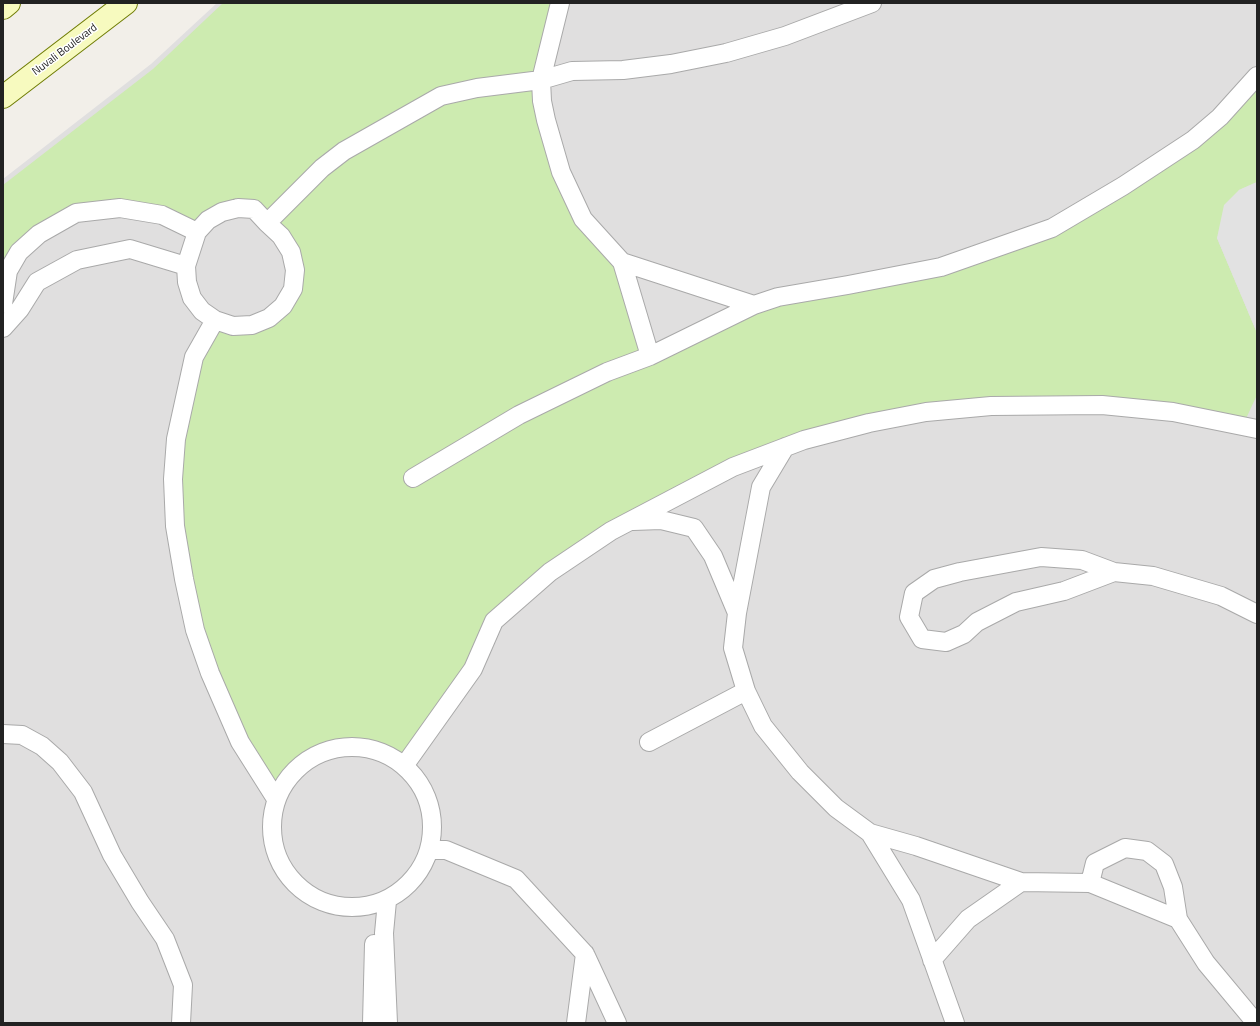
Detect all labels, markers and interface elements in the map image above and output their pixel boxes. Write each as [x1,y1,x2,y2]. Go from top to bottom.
street label: Nuvali Boulevard [30,21,100,79]

